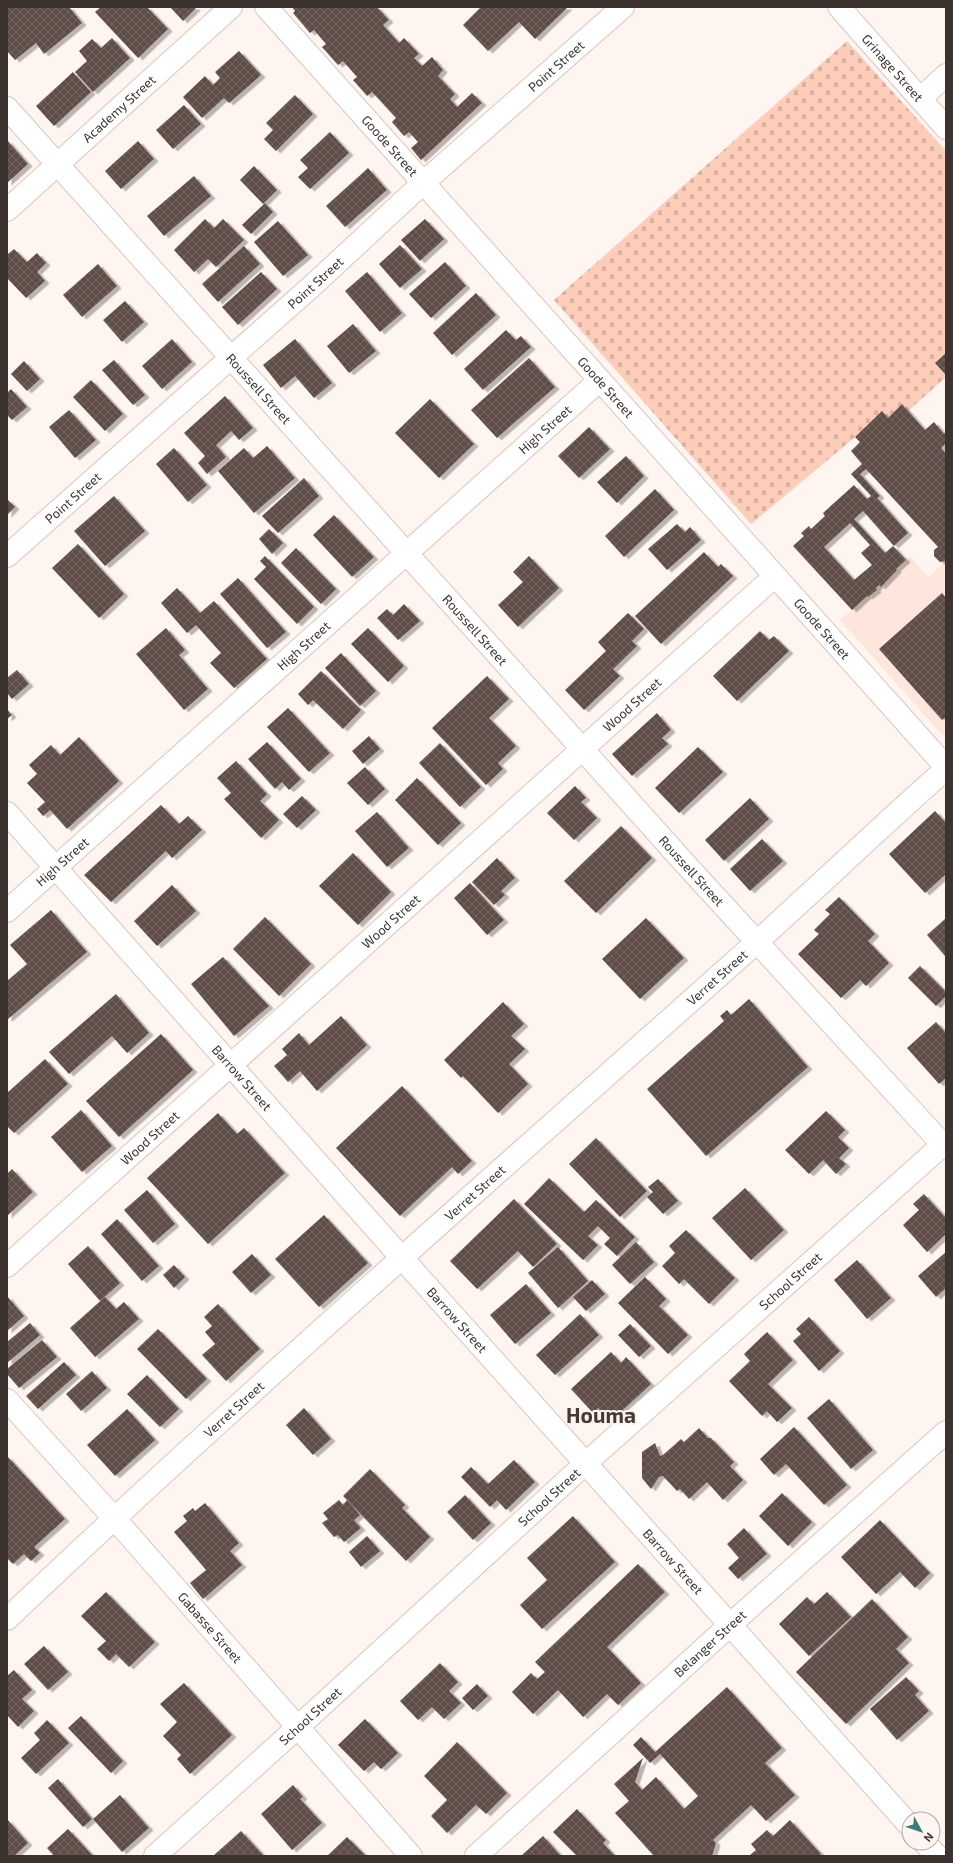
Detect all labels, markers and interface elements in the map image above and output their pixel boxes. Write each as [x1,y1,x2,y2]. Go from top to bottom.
street label: Grinage Street [859,31,927,105]
street label: Point Street [525,37,588,95]
street label: Academy Street [79,71,159,146]
street label: Goode Street [359,112,422,179]
street label: Point Street [284,253,346,312]
street label: Roussell Street [223,350,295,427]
street label: Goode Street [575,353,638,421]
street label: High Street [515,401,575,457]
street label: Point Street [41,469,104,527]
street label: Roussell Street [439,591,511,668]
street label: Goode Street [791,595,854,662]
street label: High Street [274,618,333,673]
street label: Wood Street [599,674,665,735]
street label: Roussell Street [656,832,728,909]
street label: High Street [32,834,92,890]
street label: Wood Street [358,891,424,952]
street label: Verret Street [683,946,751,1009]
street label: Barrow Street [209,1042,275,1114]
street label: Wood Street [117,1107,182,1168]
street label: Verret Street [441,1162,508,1224]
street label: School Street [756,1249,825,1313]
street label: Barrow Street [424,1284,491,1356]
street label: Verret Street [200,1378,267,1440]
district label: Houma [566,1402,636,1427]
street label: School Street [515,1464,583,1529]
street label: Barrow Street [640,1525,707,1597]
street label: Gabasse Street [175,1589,246,1666]
street label: Belanger Street [670,1607,749,1680]
street label: School Street [276,1683,345,1748]
north arrow [901,1811,941,1851]
text: N [921,1831,937,1845]

